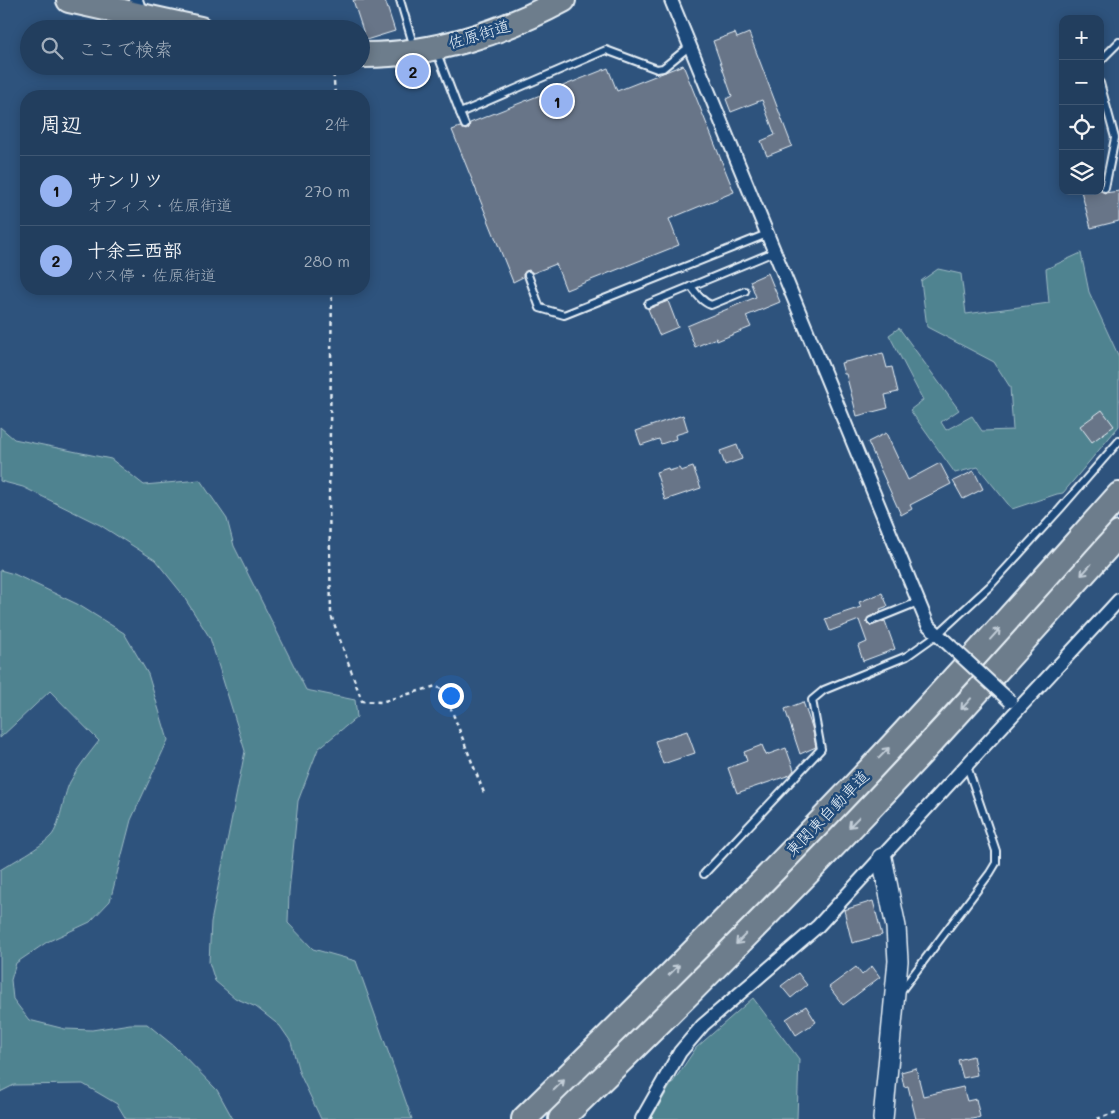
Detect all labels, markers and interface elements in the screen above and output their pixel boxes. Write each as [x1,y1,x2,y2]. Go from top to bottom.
street label: 佐原街道 [445,14,513,53]
map controls [1059,15,1104,195]
button: + [1059,15,1104,60]
search box [20,20,370,75]
icon: search [38,34,66,62]
text: ここで検索 [78,36,173,61]
pin: 2 [397,52,429,90]
button: − [1059,60,1104,105]
pin: 1 [541,82,573,120]
button: locate [1059,105,1104,150]
text: 周辺 [40,110,82,137]
text: 2件 [325,113,350,134]
button: layers [1059,150,1104,195]
text: サンリツ [87,167,163,192]
text: 1 [52,180,60,201]
text: 270 m [304,180,350,201]
text: オフィス · 佐原街道 [87,194,232,215]
text: 十余三西部 [87,237,182,262]
text: 2 [52,250,60,271]
text: 280 m [304,250,350,271]
text: バス停 · 佐原街道 [87,264,216,285]
one-way arrow [1081,563,1092,576]
one-way arrow [989,627,1000,640]
your location [438,683,464,709]
one-way arrow [961,698,972,711]
one-way arrow [878,747,890,759]
street label: 東関東自動車道 [780,765,873,860]
one-way arrow [848,816,861,828]
one-way arrow [736,932,748,944]
one-way arrow [668,964,680,977]
one-way arrow [553,1079,565,1091]

